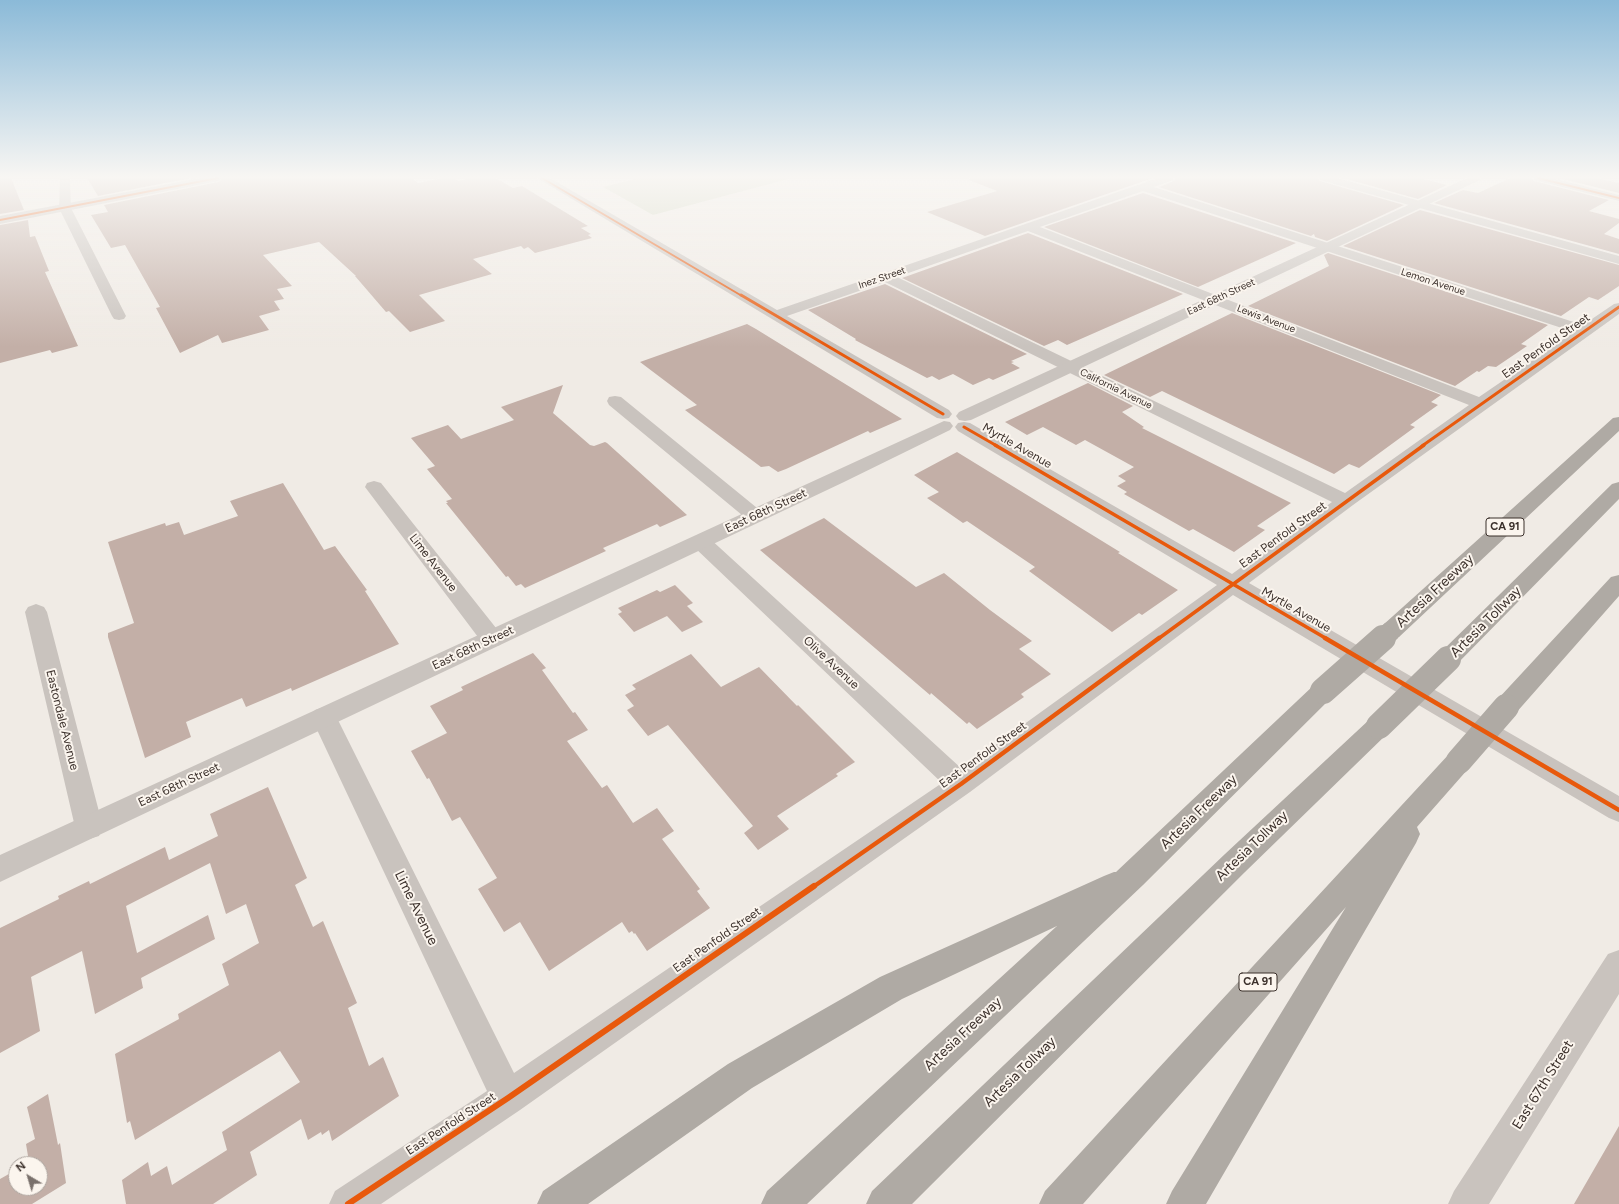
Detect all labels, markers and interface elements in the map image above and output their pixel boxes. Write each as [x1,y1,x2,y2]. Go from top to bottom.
street label: Inez Street [857,264,907,292]
street label: Lemon Avenue [1399,266,1467,298]
street label: East 68th Street [1185,276,1257,318]
street label: Lewis Avenue [1235,302,1297,336]
street label: East Penfold Street [1499,310,1593,382]
street label: California Avenue [1078,366,1154,412]
street label: Myrtle Avenue [980,420,1054,472]
street label: East 68th Street [723,486,809,536]
street label: East Penfold Street [1237,499,1329,571]
road number: CA 91 [1486,518,1524,536]
street label: Lime Avenue [406,531,460,595]
street label: Artesia Freeway [1393,551,1477,631]
street label: Artesia Tollway [1447,583,1525,661]
street label: Myrtle Avenue [1259,584,1333,636]
street label: East 68th Street [430,623,516,673]
street label: Olive Avenue [800,634,862,692]
street label: Eastondale Avenue [43,668,81,772]
street label: East Penfold Street [937,719,1029,791]
street label: East 68th Street [136,760,222,810]
street label: Artesia Freeway [1157,771,1241,853]
street label: Artesia Tollway [1212,807,1292,885]
street label: Lime Avenue [391,868,441,948]
street label: East Penfold Street [670,904,764,976]
road number: CA 91 [1239,973,1277,991]
street label: Artesia Freeway [921,994,1005,1074]
street label: Artesia Tollway [980,1033,1060,1111]
street label: East 67th Street [1509,1037,1577,1133]
street label: East Penfold Street [403,1090,499,1158]
north arrow [8,1156,48,1196]
text: N [14,1159,28,1175]

